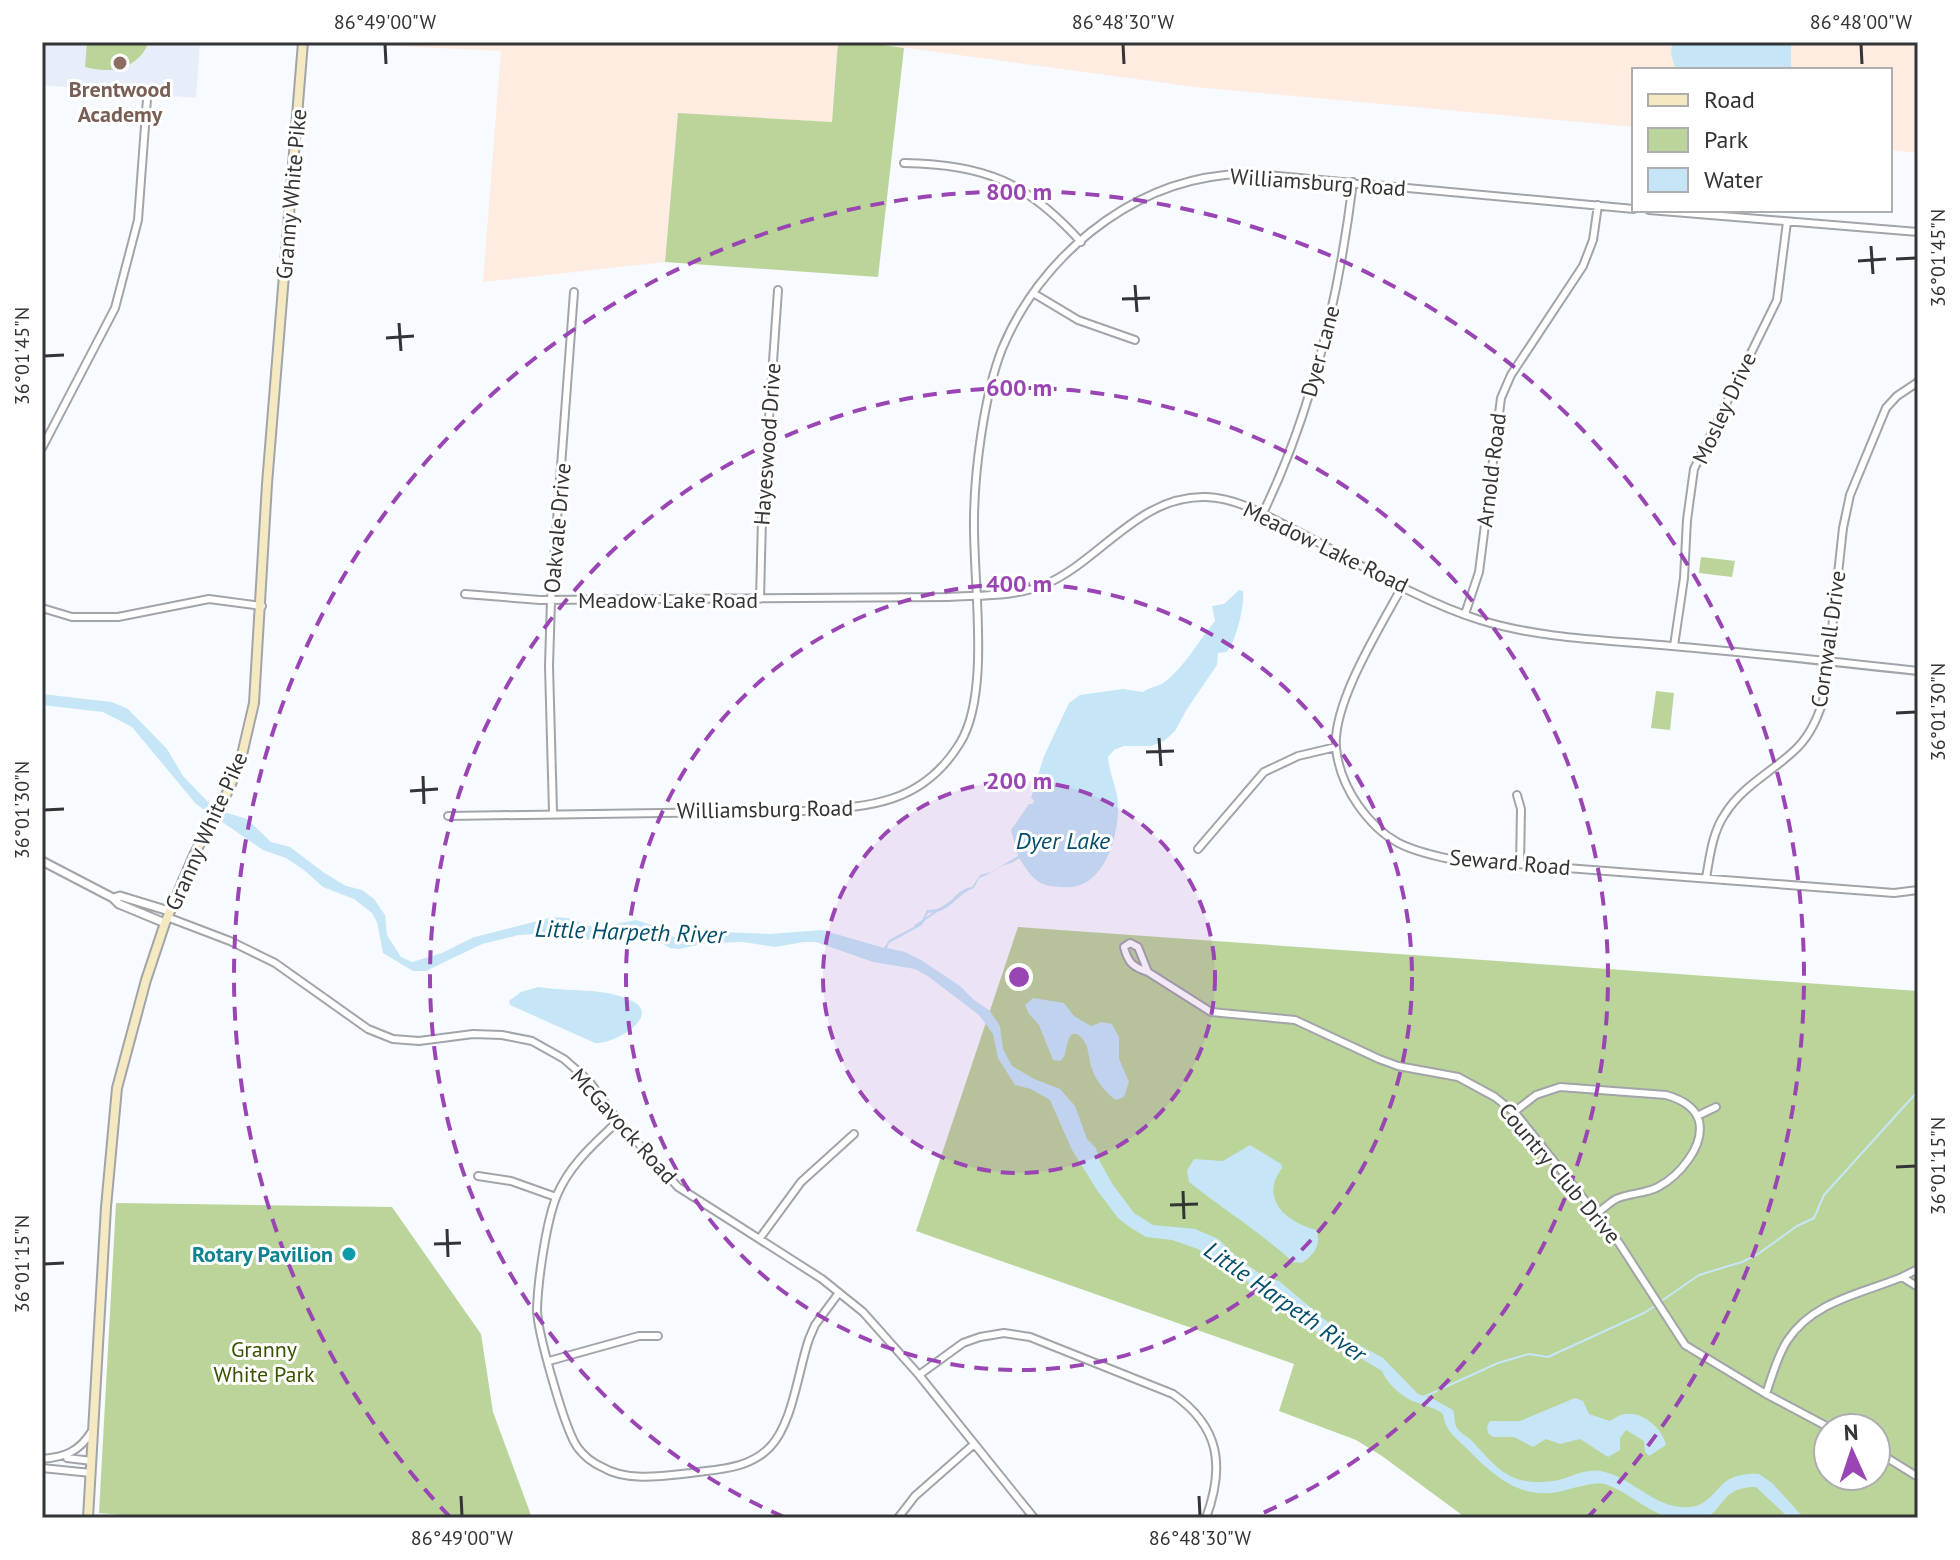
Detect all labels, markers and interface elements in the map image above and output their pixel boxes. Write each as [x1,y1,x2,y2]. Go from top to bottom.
text: 86°49'00"W [334,9,437,35]
text: 86°48'30"W [1072,9,1175,35]
text: 86°48'00"W [1810,9,1913,35]
marker: Brentwood Academy [111,54,129,72]
legend [1632,68,1892,212]
place label: Brentwood Academy [69,75,171,128]
text: Road [1704,84,1755,115]
street label: Granny White Pike [270,108,312,280]
text: Park [1704,124,1749,155]
street label: Williamsburg Road [1229,162,1407,202]
text: Water [1704,164,1763,195]
text: 800 m [986,176,1052,207]
text: 36°01'45"N [1925,209,1951,307]
street label: Dyer Lane [1294,302,1346,400]
text: 36°01'45"N [9,307,35,405]
street label: Mosley Drive [1686,348,1762,468]
street label: Hayeswood Drive [747,362,787,526]
text: 600 m [986,372,1052,403]
street label: Arnold Road [1470,411,1512,529]
street label: Oakvale Drive [537,462,577,594]
street label: Meadow Lake Road [1239,495,1413,599]
text: 400 m [986,568,1052,599]
street label: Cornwall Drive [1805,569,1851,709]
street label: Meadow Lake Road [578,586,758,614]
text: 36°01'30"N [1925,663,1951,761]
street label: Granny White Pike [158,747,254,915]
text: 36°01'30"N [9,761,35,859]
text: 200 m [986,765,1052,796]
street label: Williamsburg Road [677,793,853,825]
water label: Dyer Lake [1016,825,1110,856]
street label: Seward Road [1448,843,1572,881]
water label: Little Harpeth River [534,913,728,950]
centre of rings [1005,963,1033,991]
street label: McGavock Road [565,1062,683,1190]
street label: Country Club Drive [1493,1097,1627,1249]
text: 36°01'15"N [1925,1117,1951,1215]
text: 36°01'15"N [9,1215,35,1313]
water label: Little Harpeth River [1198,1234,1374,1370]
place label: Rotary Pavilion [192,1240,333,1268]
marker: Rotary Pavilion [340,1245,358,1263]
park label: Granny White Park [214,1335,315,1388]
north arrow [1812,1412,1892,1492]
text: N [1843,1418,1859,1446]
text: 86°49'00"W [411,1525,514,1551]
text: 86°48'30"W [1149,1525,1252,1551]

